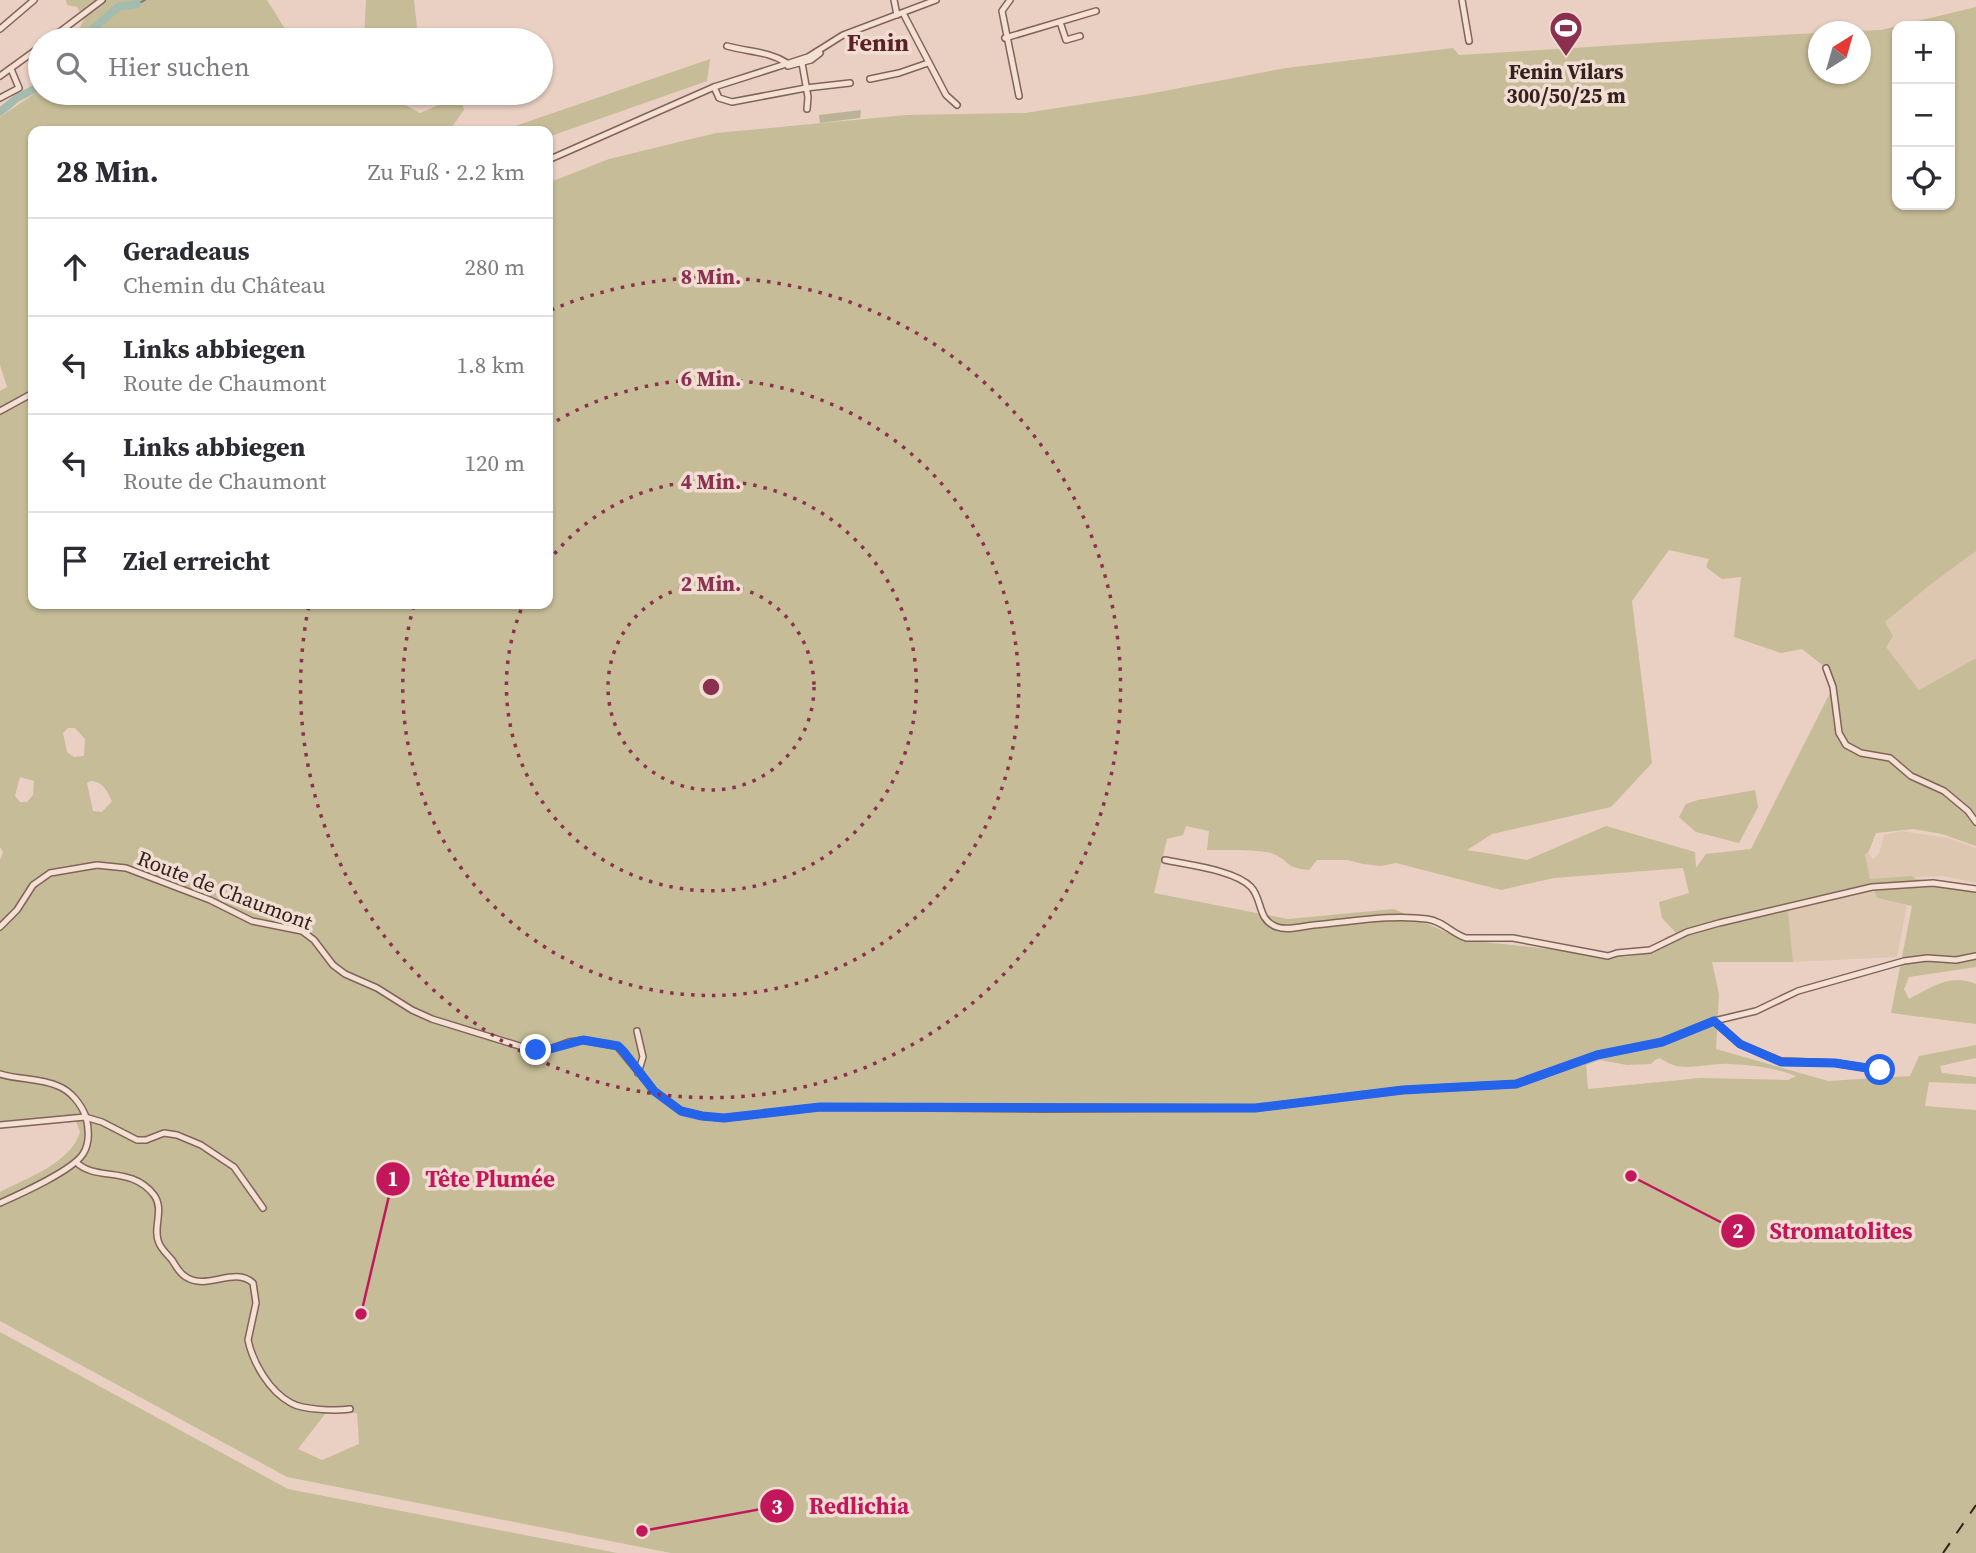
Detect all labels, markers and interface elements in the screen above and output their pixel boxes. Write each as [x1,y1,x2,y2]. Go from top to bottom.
sports icon: Fenin Vilars 300/50/25 m [1547,9,1585,58]
north arrow [1808,21,1871,84]
map controls [1892,21,1955,210]
button: + [1892,21,1955,84]
district label: Fenin [847,26,909,59]
search box [28,28,553,105]
icon: search [52,48,90,86]
text: Hier suchen [108,49,250,85]
place label: Fenin Vilars 300/50/25 m [1506,57,1626,110]
button: − [1892,84,1955,147]
button: locate [1892,147,1955,210]
text: 28 Min. [56,151,159,192]
text: Zu Fuß · 2.2 km [368,156,525,188]
text: Geradeaus [123,233,250,269]
icon: ahead [56,248,94,286]
text: 280 m [464,251,525,283]
text: 8 Min. [681,262,741,291]
text: Chemin du Château [123,269,326,301]
text: Links abbiegen [123,331,306,367]
icon: left [56,346,94,384]
text: 1.8 km [456,349,525,381]
text: 6 Min. [681,364,741,393]
text: Route de Chaumont [123,367,326,399]
text: Links abbiegen [123,429,306,465]
icon: left [56,444,94,482]
text: 120 m [464,447,525,479]
text: Route de Chaumont [123,465,326,497]
text: 4 Min. [681,467,741,496]
icon: arrive [56,542,94,580]
text: Ziel erreicht [123,543,270,579]
text: 2 Min. [681,569,741,598]
centre of rings [699,675,723,699]
street label: Route de Chaumont [133,843,317,937]
route end [520,1034,551,1065]
route start [1864,1054,1895,1085]
callout: Tête Plumée [376,1157,569,1201]
text: Tête Plumée [425,1163,555,1195]
text: 1 [387,1164,399,1193]
callout: Stromatolites [1720,1209,1926,1253]
text: Stromatolites [1769,1215,1913,1247]
text: 2 [1732,1216,1744,1245]
callout: Redlichia [760,1484,923,1528]
text: Redlichia [809,1490,910,1522]
text: 3 [771,1492,783,1521]

